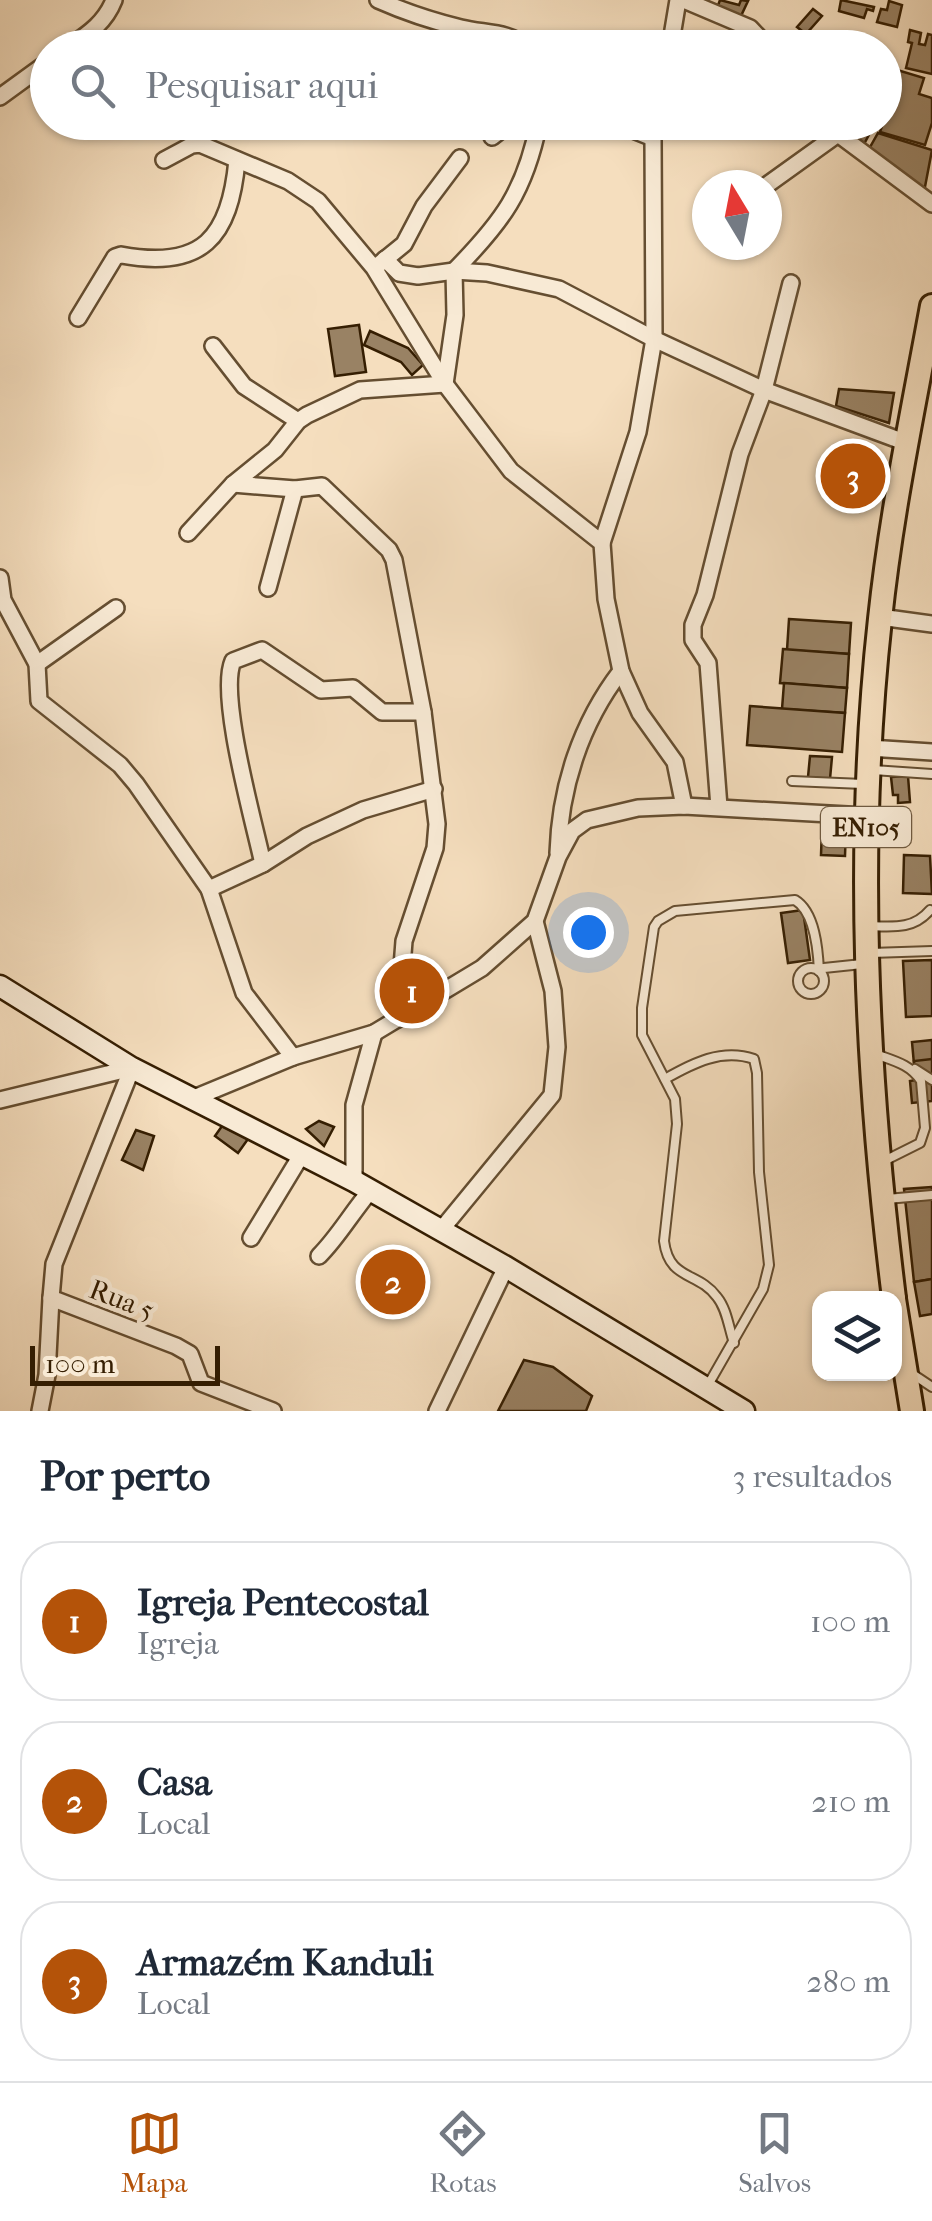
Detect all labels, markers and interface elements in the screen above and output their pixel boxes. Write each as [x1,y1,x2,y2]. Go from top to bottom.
search box [30,30,902,140]
icon: search [65,58,120,113]
text: Pesquisar aqui [145,63,378,108]
north arrow [692,170,782,260]
pin: 3 [820,438,886,514]
road number: EN105 [821,807,911,847]
your location [563,907,614,958]
pin: 1 [380,954,444,1028]
pin: 2 [360,1244,426,1320]
street label: Rua 5 [85,1272,159,1327]
map controls [812,1291,902,1381]
button: layers [812,1291,902,1381]
scale bar [30,1341,220,1386]
text: 100 m [45,1347,115,1380]
text: Por perto [40,1452,210,1501]
text: 3 resultados [733,1458,892,1495]
text: Igreja Pentecostal [137,1580,429,1625]
text: 1 [69,1603,80,1640]
text: 100 m [810,1603,890,1640]
text: Igreja [137,1625,219,1662]
text: Casa [137,1760,212,1805]
text: 2 [66,1783,83,1820]
text: 210 m [811,1783,890,1820]
text: Local [137,1805,210,1842]
text: Armazém Kanduli [137,1940,434,1985]
text: 3 [68,1963,81,2000]
text: 280 m [806,1963,890,2000]
text: Local [137,1985,210,2022]
tab: Mapa [121,2106,188,2199]
tab: Rotas [429,2106,497,2199]
tab: Salvos [738,2106,811,2199]

